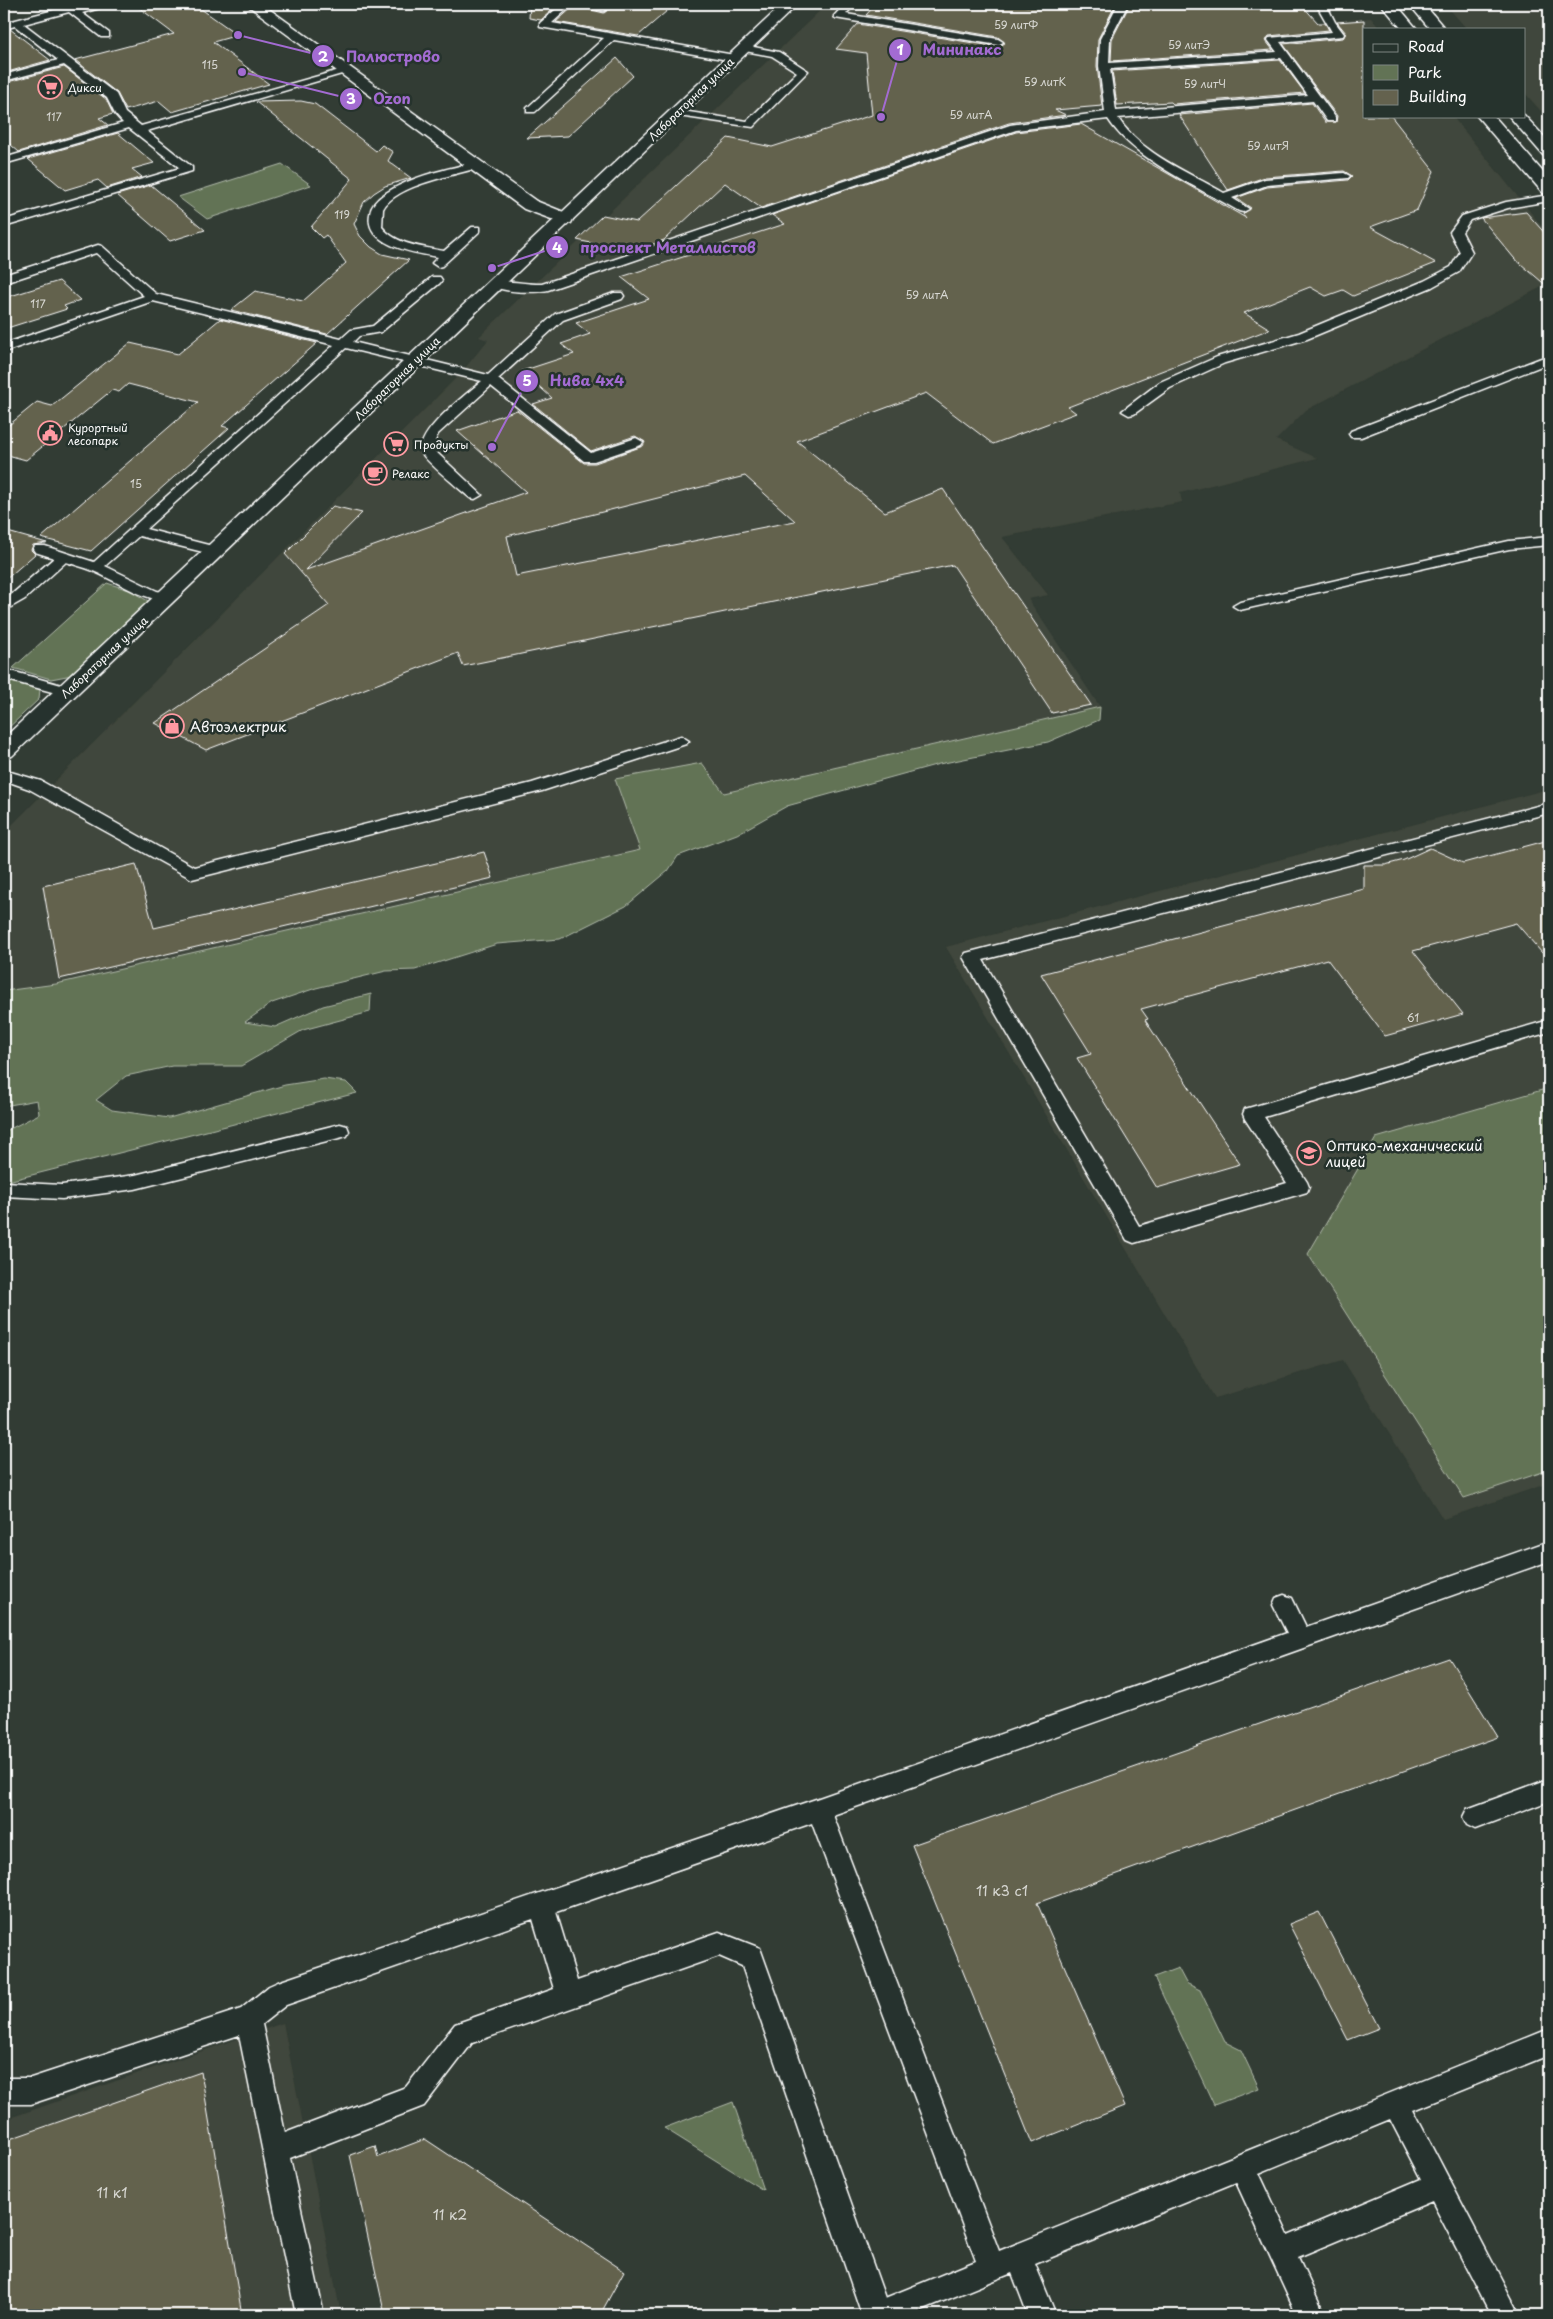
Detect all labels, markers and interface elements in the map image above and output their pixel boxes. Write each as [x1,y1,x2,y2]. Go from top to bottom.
house number: 59 литФ [994,16,1038,33]
legend [1363,28,1526,118]
text: Road [1408,34,1444,57]
callout: Мининакс [888,35,1012,65]
house number: 59 литЭ [1168,36,1210,53]
text: 1 [896,37,904,60]
text: Мининакс [923,37,1001,60]
callout: Полюстрово [311,41,450,71]
text: 2 [318,44,329,67]
text: Полюстрово [346,44,440,67]
street label: Лабораторная улица [644,53,738,145]
house number: 115 [202,56,218,73]
text: Park [1408,60,1442,83]
house number: 59 литК [1024,73,1066,90]
supermarket icon: Дикси [37,74,63,100]
house number: 59 литЧ [1184,75,1226,92]
place label: Дикси [67,79,102,96]
callout: Ozon [338,84,421,114]
text: Building [1408,84,1467,107]
text: 3 [346,86,356,109]
text: Ozon [373,86,411,109]
house number: 59 литА [950,106,993,123]
house number: 117 [46,108,62,125]
house number: 59 литЯ [1247,137,1289,154]
house number: 119 [334,206,350,223]
callout: проспект Металлистов [545,232,766,262]
text: 4 [552,235,562,258]
text: проспект Металлистов [580,235,756,258]
house number: 59 литА [906,286,949,303]
house number: 117 [30,295,46,312]
street label: Лабораторная улица [350,332,444,424]
callout: Нива 4х4 [514,366,634,396]
text: 5 [522,368,532,391]
text: Нива 4х4 [550,368,624,391]
place label: Курортный лесопарк [67,419,128,449]
public building icon: Курортный лесопарк [37,420,63,446]
supermarket icon: Продукты [383,431,409,457]
place label: Продукты [414,436,468,453]
cafe icon: Релакс [362,460,388,486]
place label: Релакс [392,465,430,482]
house number: 15 [130,475,142,492]
street label: Лабораторная улица [57,612,151,702]
shop icon: Автоэлектрик [159,713,185,739]
place label: Автоэлектрик [190,716,287,737]
house number: 61 [1407,1009,1419,1026]
place label: Оптико-механический лицей [1325,1135,1483,1172]
school or university icon: Оптико-механический лицей [1296,1140,1322,1166]
house number: 11 к3 с1 [976,1880,1028,1901]
house number: 11 к1 [97,2182,127,2203]
house number: 11 к2 [433,2204,467,2225]

